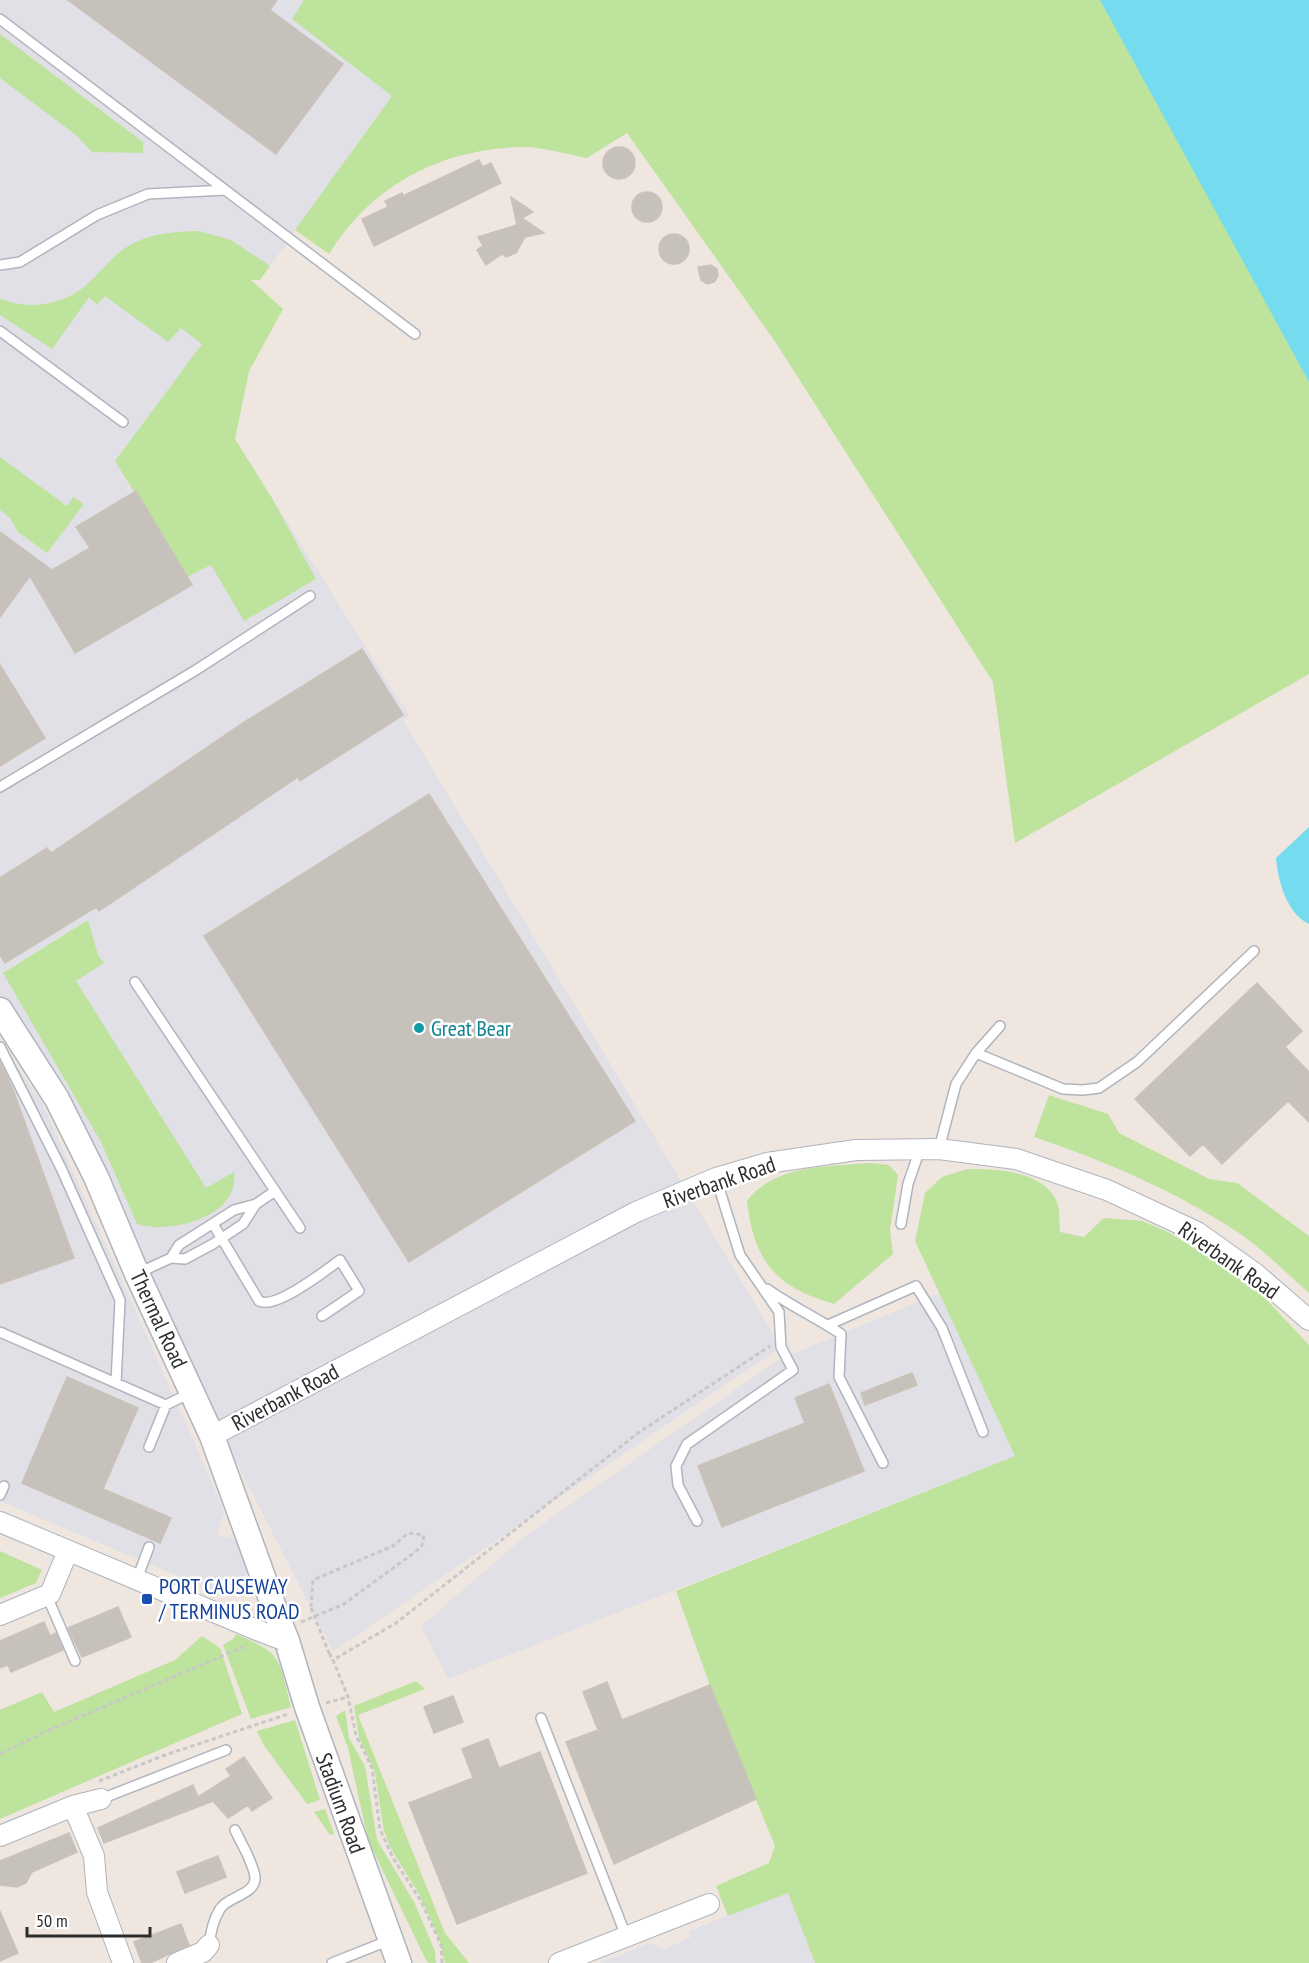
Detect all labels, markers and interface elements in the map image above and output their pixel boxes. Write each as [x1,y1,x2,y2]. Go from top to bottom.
place label: Great Bear [431,1014,511,1042]
marker: Great Bear [412,1021,426,1035]
street label: Riverbank Road [659,1150,779,1214]
street label: Riverbank Road [1173,1215,1285,1305]
street label: Thermal Road [124,1265,194,1373]
street label: Riverbank Road [227,1357,343,1437]
place label: PORT CAUSEWAY / TERMINUS ROAD [158,1572,299,1625]
marker: PORT CAUSEWAY / TERMINUS ROAD [140,1592,154,1606]
street label: Stadium Road [310,1749,372,1857]
scale bar [27,1900,150,1938]
text: 50 m [36,1909,68,1932]

